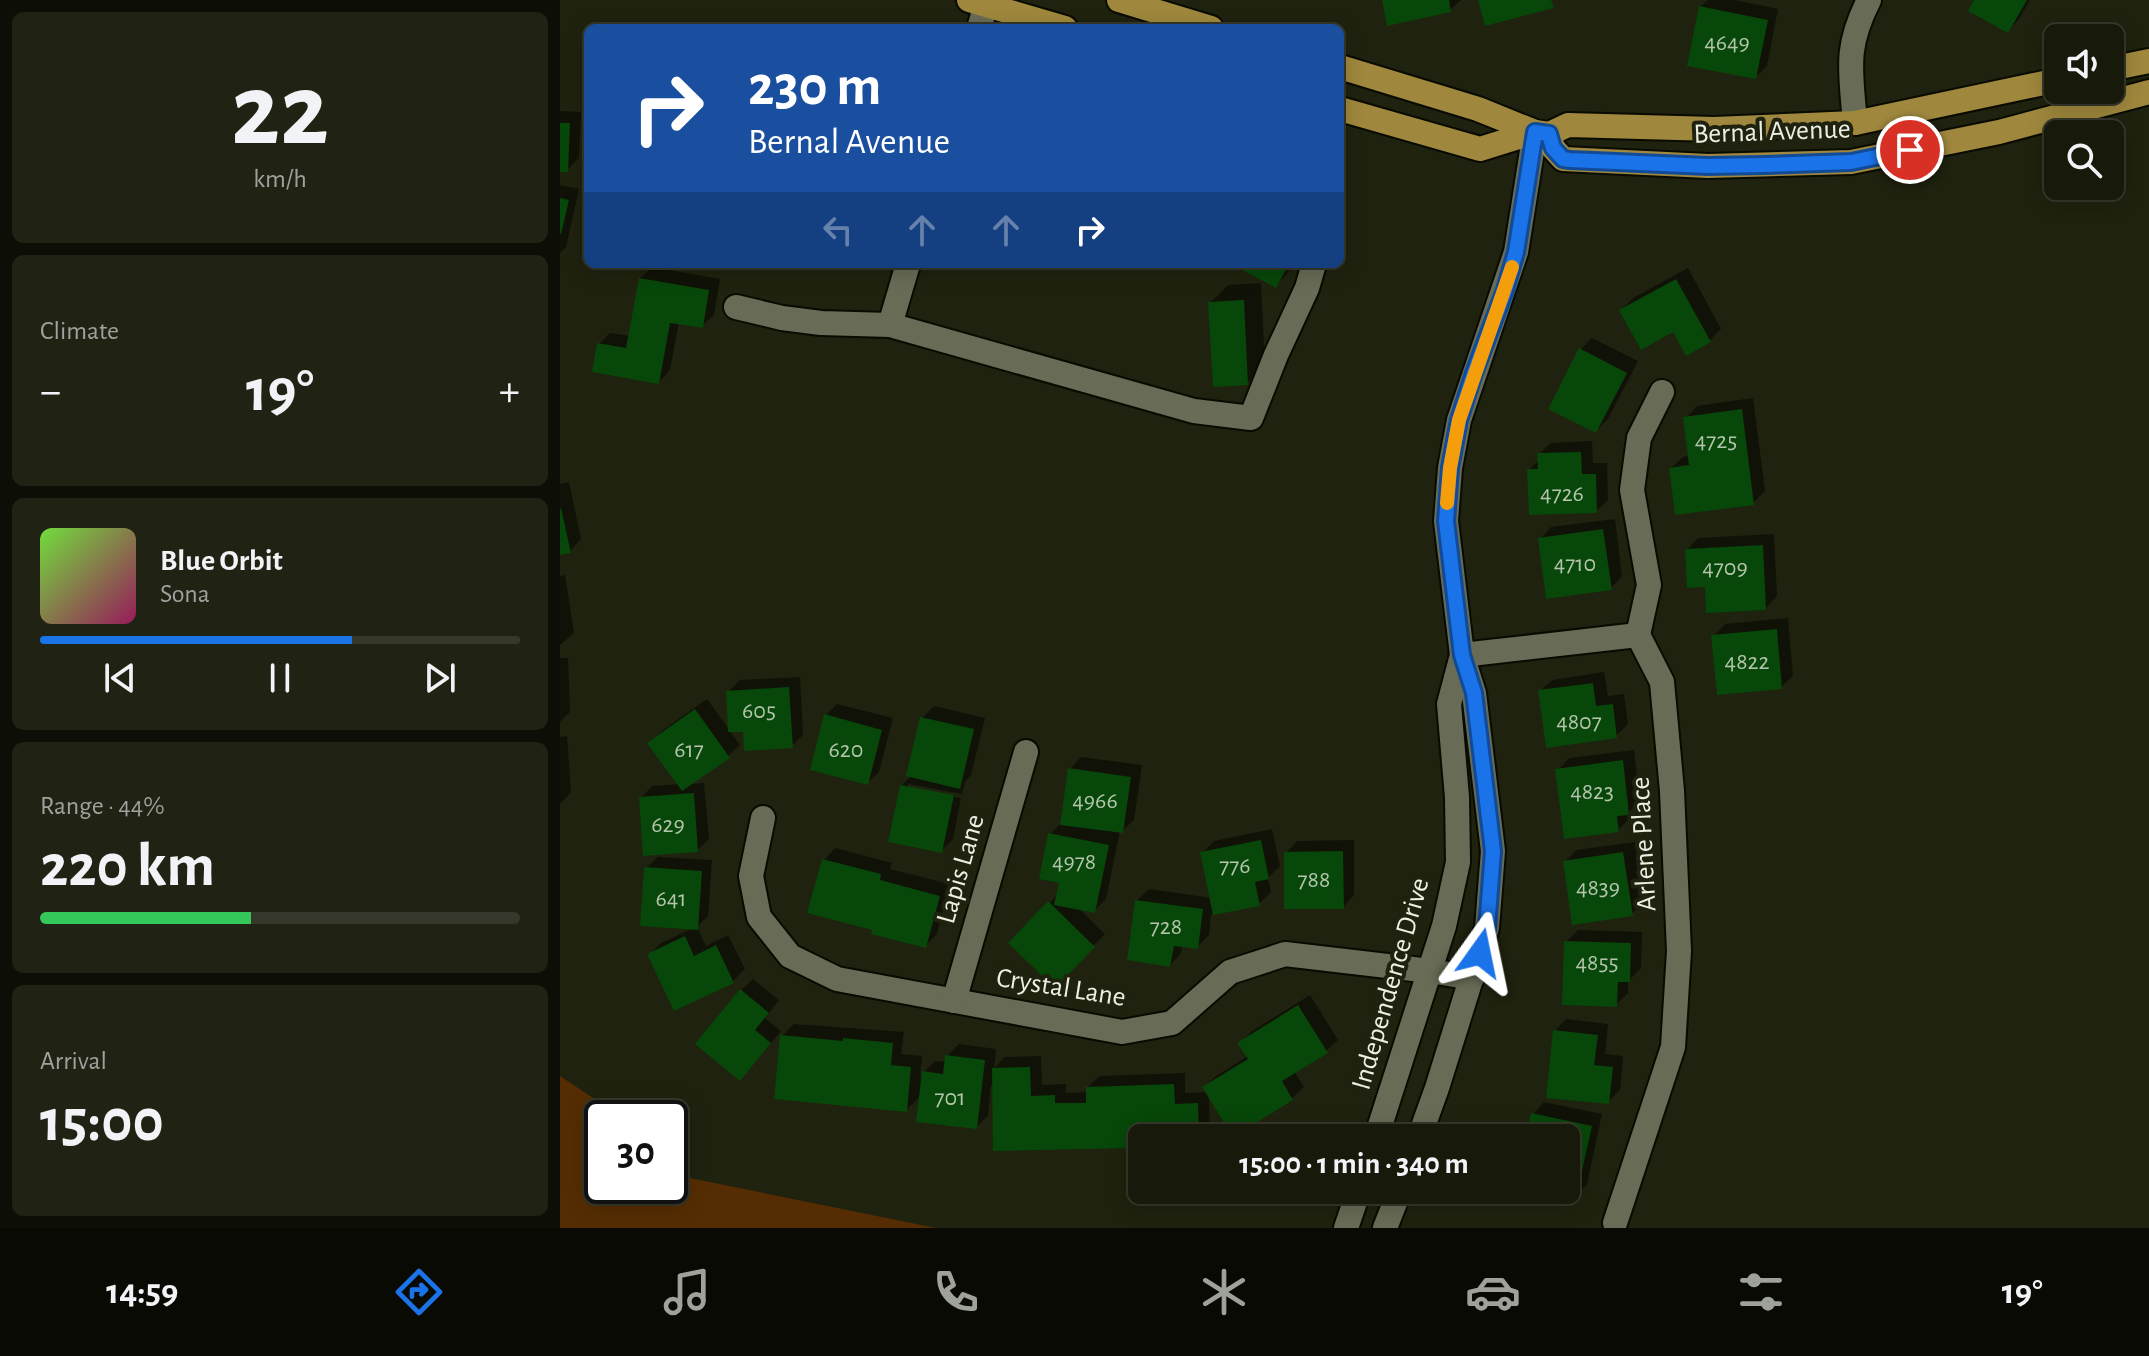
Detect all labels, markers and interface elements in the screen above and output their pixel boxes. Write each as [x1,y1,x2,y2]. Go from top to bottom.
map controls [2044,24,2124,200]
button: sound [2044,24,2124,104]
house number: 4649 [1704,31,1750,55]
icon: right [616,56,720,160]
text: 230 m [748,59,881,115]
text: 22 [231,60,329,164]
street label: Bernal Avenue [1693,115,1851,149]
pin [1876,116,1944,184]
button: search [2044,120,2124,200]
text: Bernal Avenue [748,124,950,160]
icon: arrive [1888,128,1932,172]
text: km/h [253,166,307,192]
icon: left [816,208,860,252]
icon: ahead [900,208,944,252]
icon: ahead [984,208,1028,252]
icon: right [1068,208,1112,252]
text: Climate [40,318,119,344]
text: 19° [246,362,314,422]
text: − [40,370,61,414]
text: + [499,370,520,414]
house number: 4725 [1695,429,1737,453]
house number: 4726 [1540,482,1584,506]
text: Blue Orbit [160,546,283,576]
house number: 4710 [1554,552,1596,576]
house number: 4709 [1702,556,1748,580]
text: Sona [160,581,210,607]
house number: 4822 [1725,650,1769,674]
icon: previous [98,656,142,700]
icon: pause [258,656,302,700]
icon: next [418,656,462,700]
house number: 605 [742,699,776,723]
house number: 4807 [1556,710,1602,734]
house number: 617 [674,738,704,762]
house number: 620 [829,738,863,762]
street label: Arlene Place [1626,776,1662,912]
house number: 4823 [1570,780,1614,804]
house number: 4966 [1072,789,1118,813]
text: Range · 44% [40,793,165,819]
street label: Lapis Lane [932,811,990,927]
house number: 629 [651,813,685,837]
text: 220 km [40,837,215,897]
house number: 4978 [1052,850,1096,874]
house number: 776 [1219,854,1251,878]
house number: 788 [1298,868,1330,892]
street label: Independence Drive [1347,875,1435,1093]
house number: 4839 [1576,876,1620,900]
house number: 641 [655,887,687,911]
position arrow [1438,911,1522,995]
house number: 728 [1150,915,1182,939]
house number: 4855 [1576,951,1618,975]
street label: Crystal Lane [994,964,1128,1012]
text: Arrival [40,1048,107,1074]
house number: 701 [935,1086,965,1110]
text: 15:00 [40,1092,164,1152]
speed limit sign: 30 [584,1100,688,1204]
text: 15:00 · 1 min · 340 m [1239,1149,1469,1179]
icon: directions [391,1264,447,1320]
icon: music [659,1264,715,1320]
icon: phone [928,1264,984,1320]
icon: climate [1196,1264,1252,1320]
icon: car [1465,1264,1521,1320]
icon: filters [1733,1264,1789,1320]
text: 14:59 [106,1274,179,1310]
text: 19° [2002,1274,2043,1310]

